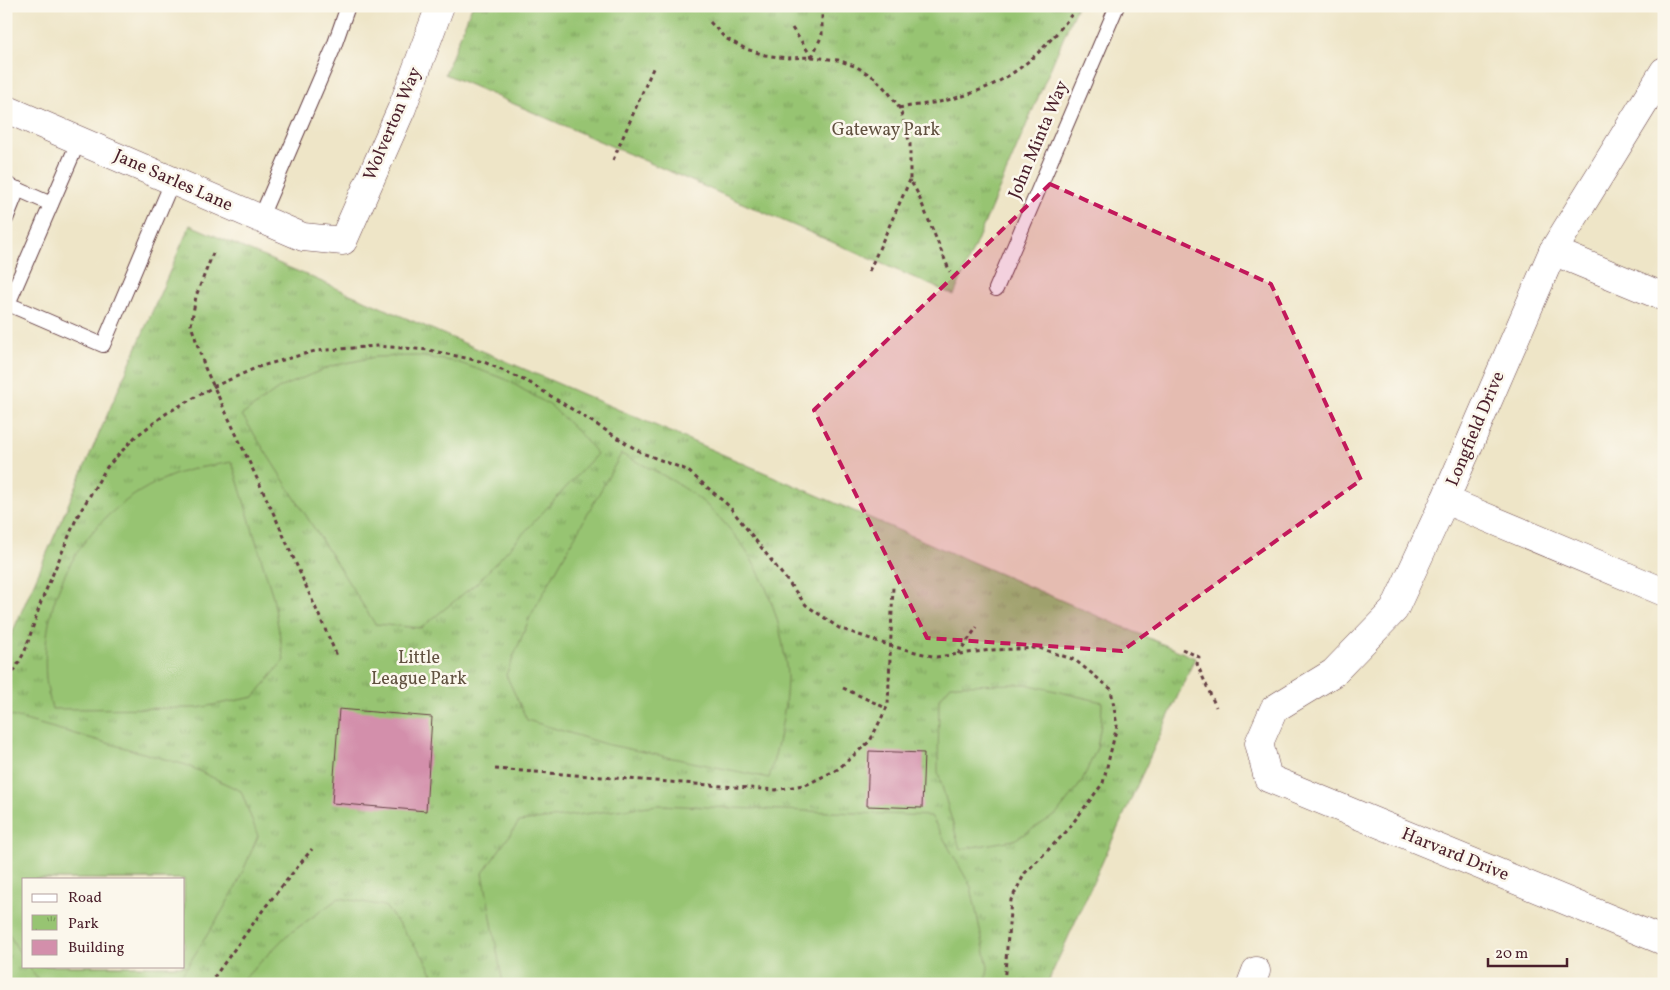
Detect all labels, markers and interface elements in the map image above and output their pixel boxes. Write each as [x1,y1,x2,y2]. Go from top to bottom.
street label: Wolverton Way [358,63,428,185]
street label: John Minta Way [1003,77,1075,203]
park label: Gateway Park [832,118,940,143]
street label: Jane Sarles Lane [110,144,236,218]
street label: Longfield Drive [1441,368,1511,490]
park label: Little League Park [371,646,467,692]
street label: Harvard Drive [1398,822,1512,888]
legend [22,878,185,968]
text: Road [68,888,102,909]
text: Park [68,914,99,935]
scale bar [1488,935,1566,967]
text: Building [68,938,125,959]
text: 20 m [1495,944,1528,965]

